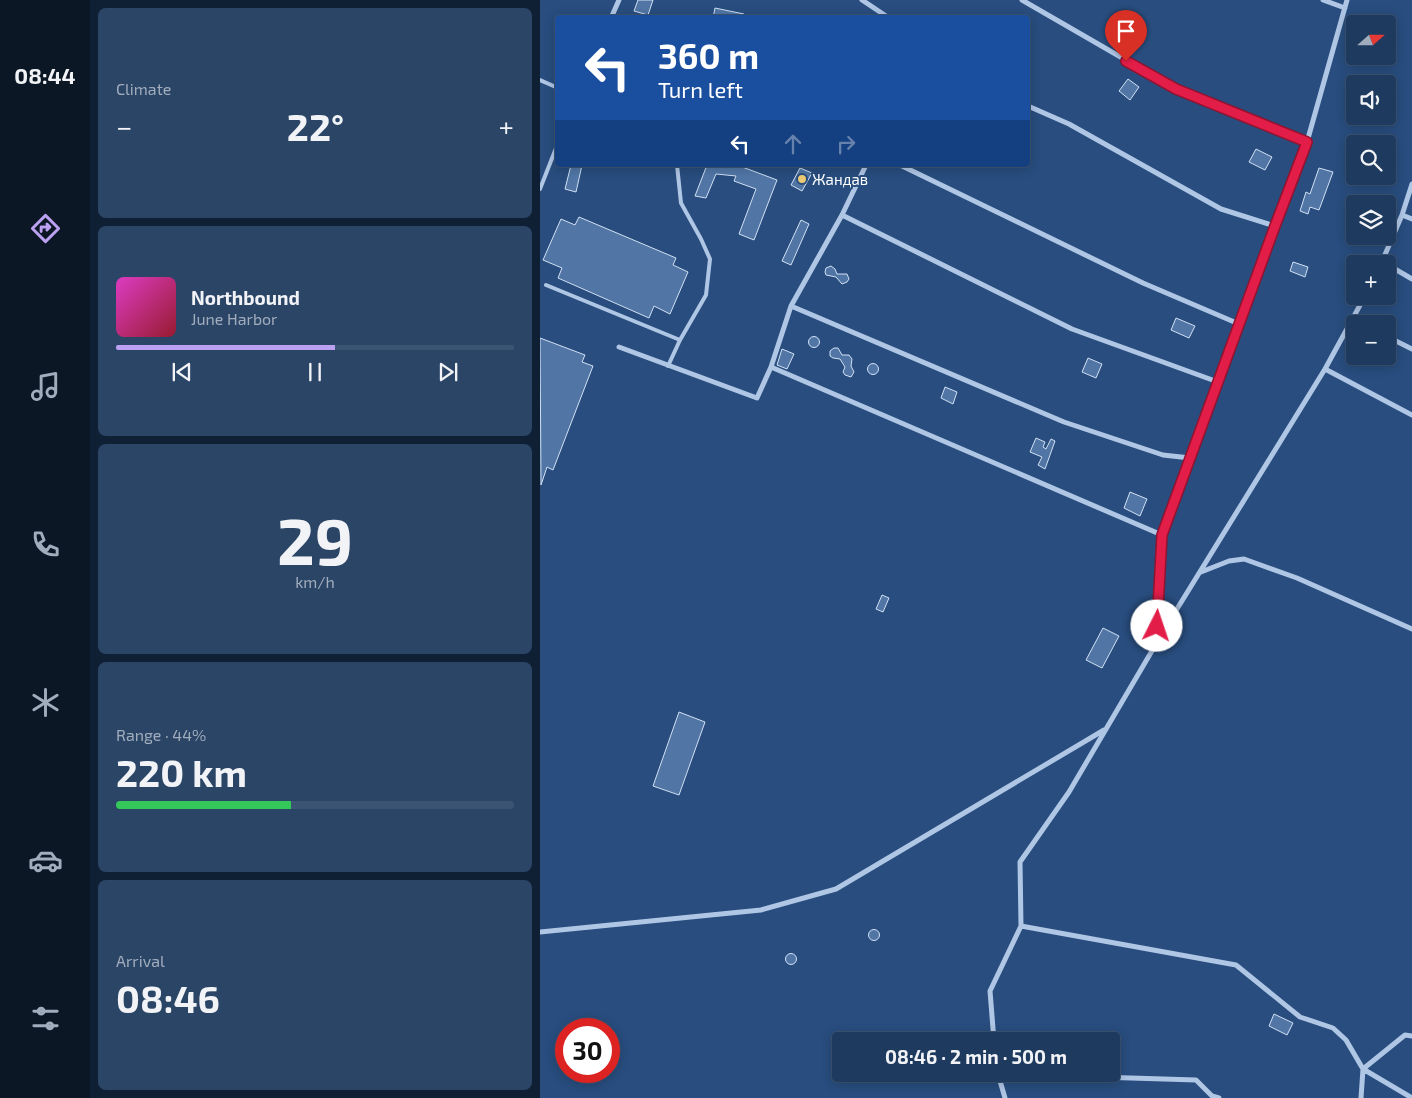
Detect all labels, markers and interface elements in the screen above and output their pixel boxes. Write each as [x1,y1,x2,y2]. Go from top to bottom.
pin [1105,10,1147,61]
north arrow [1346,15,1396,65]
map controls [1346,15,1396,365]
icon: arrive [1112,17,1140,45]
text: 360 m [658,34,759,76]
icon: left [575,35,640,100]
text: 08:44 [14,62,76,88]
button: sound [1346,75,1396,125]
text: Turn left [658,76,743,102]
text: Climate [116,79,171,98]
text: 22° [287,103,344,149]
text: − [116,109,132,143]
text: + [499,109,514,143]
icon: left [726,130,754,158]
icon: ahead [779,130,807,158]
icon: right [832,130,860,158]
button: search [1346,135,1396,185]
place label: Жандав [812,170,868,188]
marker: Жандав [796,173,808,185]
button: layers [1346,195,1396,245]
icon: directions [28,211,63,246]
button: + [1346,255,1396,305]
text: Northbound [191,286,300,309]
text: June Harbor [191,309,278,328]
button: − [1346,315,1396,365]
icon: previous [168,358,196,386]
icon: pause [301,358,329,386]
icon: next [434,358,462,386]
icon: music [28,369,63,404]
text: 29 [277,500,353,578]
icon: phone [28,527,63,562]
text: km/h [295,572,335,591]
position arrow [1130,599,1182,651]
icon: climate [28,685,63,720]
text: Range · 44% [116,725,206,744]
text: 220 km [116,749,247,795]
icon: car [28,843,63,878]
text: Arrival [116,951,165,970]
text: 08:46 [116,975,220,1021]
icon: filters [28,1001,63,1036]
speed limit sign: 30 [555,1018,620,1083]
text: 08:46 · 2 min · 500 m [885,1045,1067,1068]

